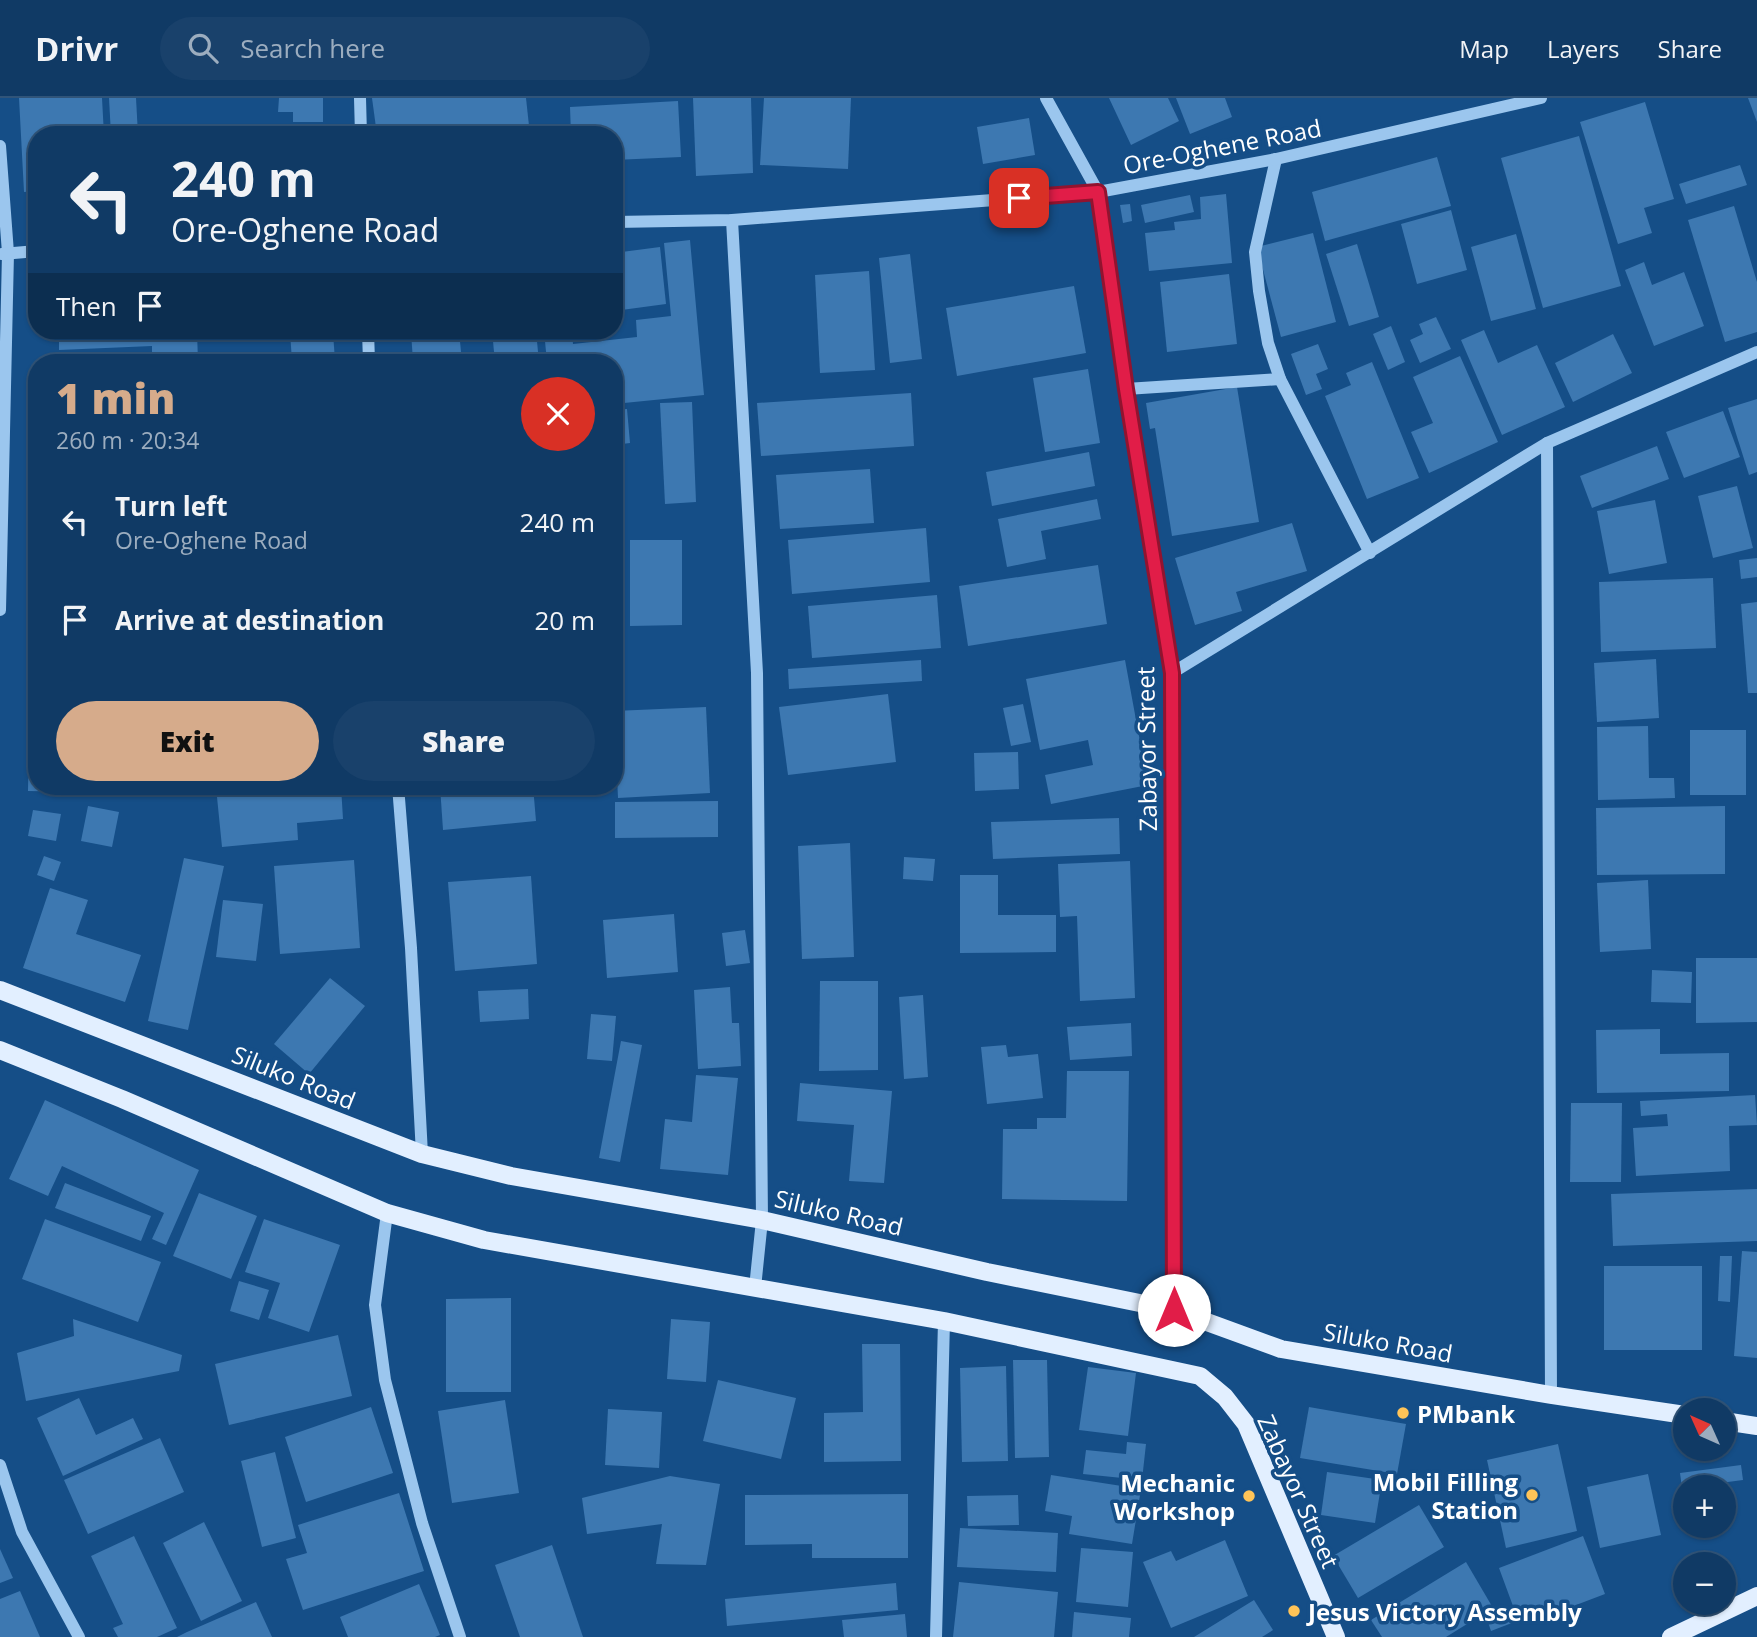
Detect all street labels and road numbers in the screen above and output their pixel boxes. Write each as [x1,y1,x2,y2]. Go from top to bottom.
street label: Ore-Oghene Road [1120,111,1324,181]
street label: Zabayor Street [1128,666,1164,832]
street label: Siluko Road [227,1037,361,1117]
street label: Siluko Road [772,1181,906,1243]
street label: Siluko Road [1321,1314,1455,1370]
street label: Zabayor Street [1250,1409,1348,1573]

